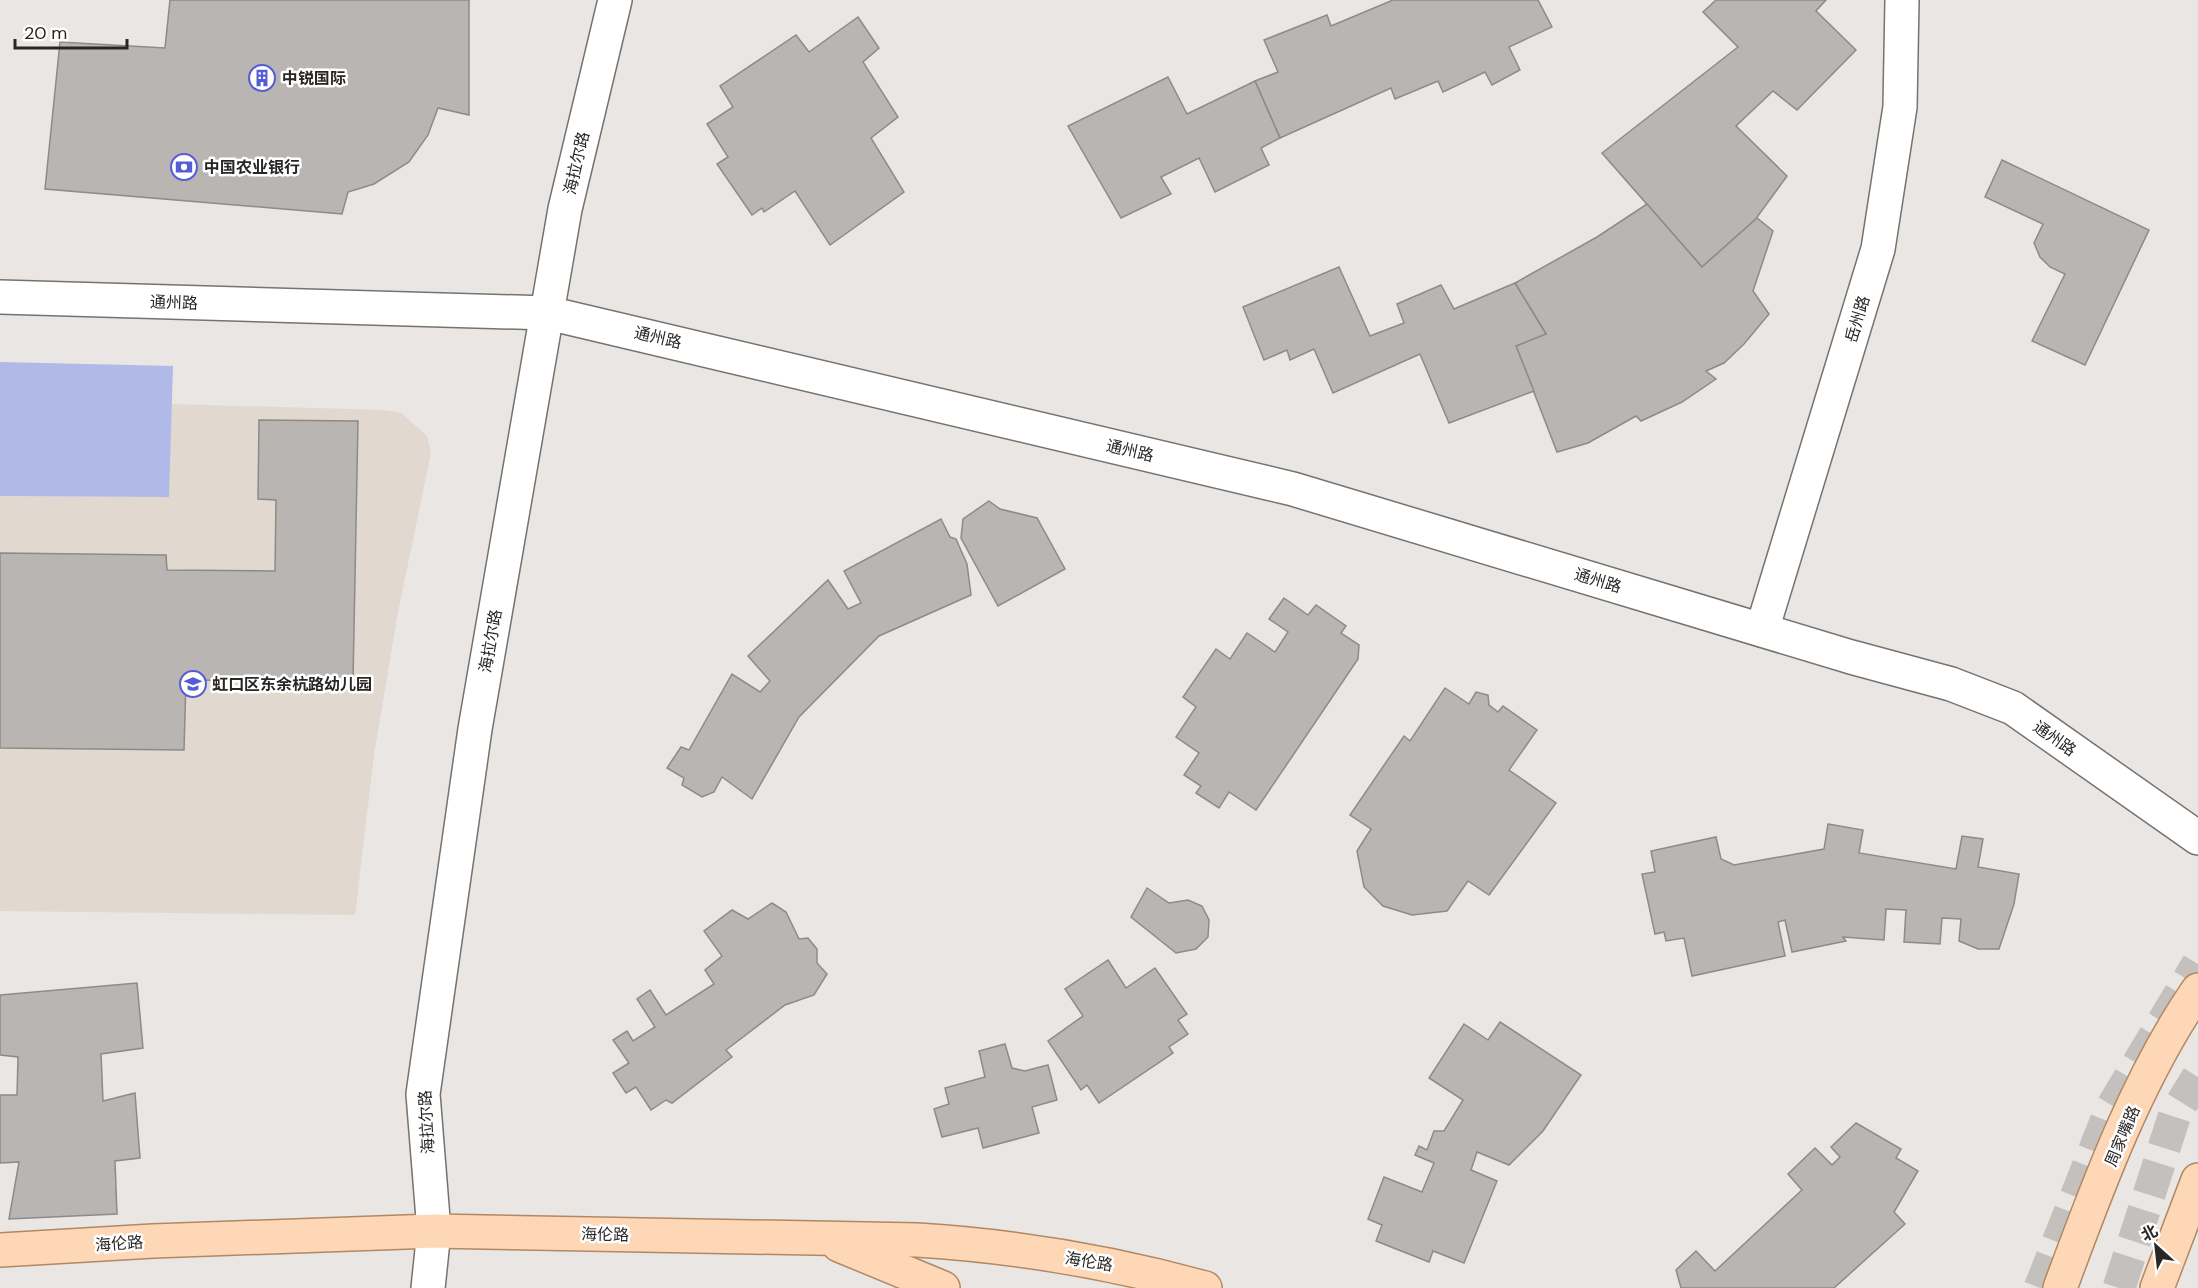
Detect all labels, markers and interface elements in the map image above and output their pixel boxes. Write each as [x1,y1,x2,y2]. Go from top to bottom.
scale bar [15,12,128,50]
text: 20 m [24,21,67,45]
building icon: 中锐国际 [247,63,277,93]
place label: 中锐国际 [282,68,346,89]
street label: 海拉尔路 [559,130,594,197]
bank icon: 中国农业银行 [169,152,199,182]
place label: 中国农业银行 [204,157,300,178]
street label: 通州路 [150,291,198,314]
street label: 岳州路 [1840,293,1875,345]
street label: 通州路 [632,322,684,353]
street label: 通州路 [1104,435,1156,466]
street label: 通州路 [1572,563,1624,598]
street label: 海拉尔路 [475,608,506,674]
school or university icon: 虹口区东余杭路幼儿园 [178,669,208,699]
place label: 虹口区东余杭路幼儿园 [212,674,372,695]
street label: 通州路 [2029,716,2080,761]
street label: 海拉尔路 [414,1089,439,1154]
street label: 周家嘴路 [2100,1103,2145,1170]
north arrow [2126,1216,2186,1276]
text: 北 [2138,1220,2161,1246]
street label: 海伦路 [581,1224,629,1245]
street label: 海伦路 [94,1231,144,1256]
street label: 海伦路 [1064,1247,1114,1276]

